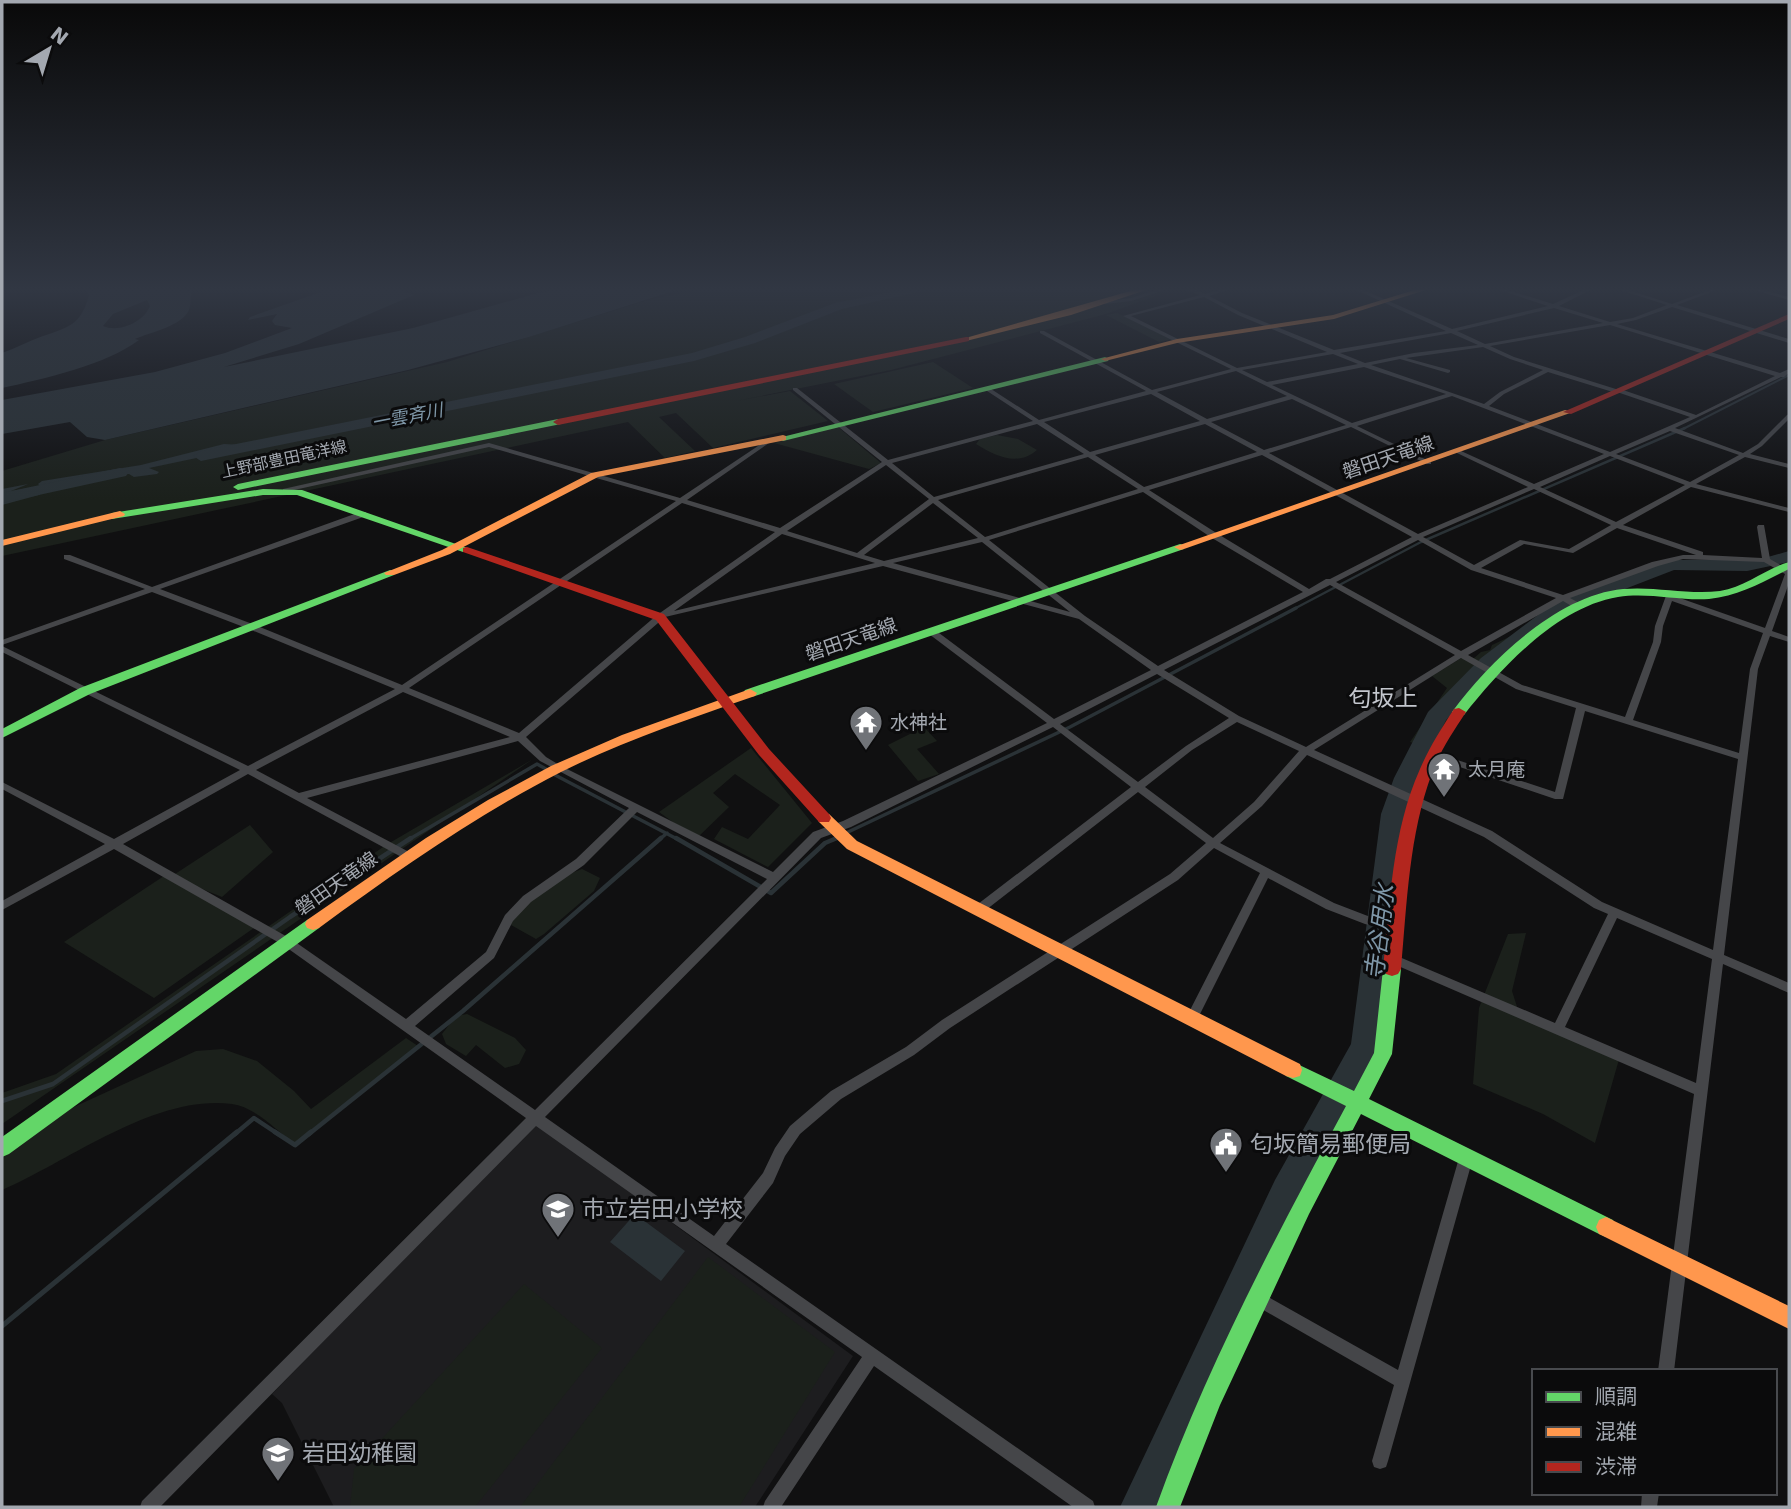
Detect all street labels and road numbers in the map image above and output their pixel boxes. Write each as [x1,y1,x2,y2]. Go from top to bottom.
street label: 磐田天竜線 [1339,431,1437,483]
street label: 上野部豊田竜洋線 [219,436,349,482]
street label: 磐田天竜線 [802,613,900,665]
street label: 磐田天竜線 [291,847,381,919]

